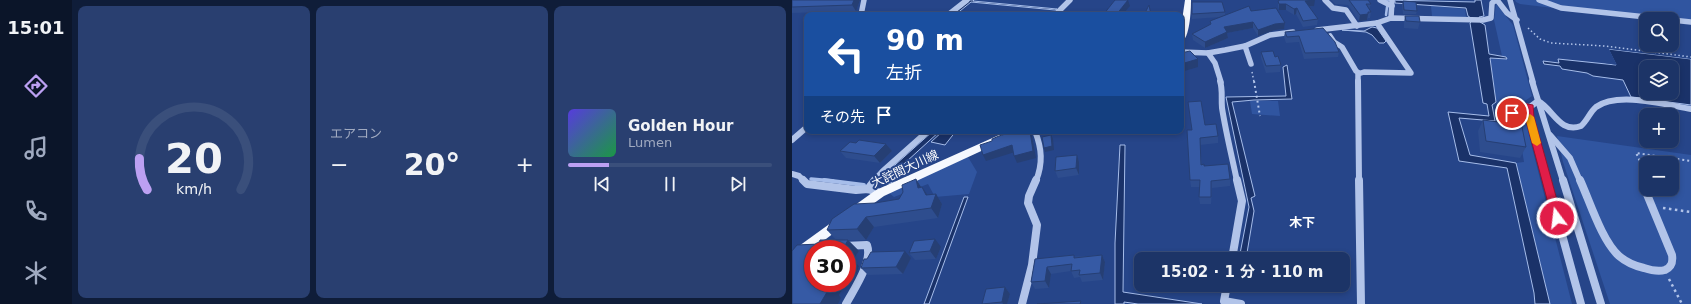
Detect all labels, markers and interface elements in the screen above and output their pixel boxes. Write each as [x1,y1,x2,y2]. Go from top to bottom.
map controls [1639,12,1679,196]
button: search [1639,12,1679,52]
text: 15:01 [7,17,65,38]
text: 90 m [886,24,964,57]
icon: left [820,28,872,80]
button: layers [1639,60,1679,100]
text: 左折 [886,62,922,83]
icon: directions [22,72,50,100]
pin [1495,96,1529,130]
icon: arrive [1501,102,1523,124]
icon: arrive [873,104,895,126]
text: その先 [820,108,865,126]
button: + [1639,108,1679,148]
text: Golden Hour [628,117,734,135]
text: エアコン [330,126,382,141]
icon: music [22,134,50,162]
text: 20 [165,134,223,183]
text: Lumen [628,135,672,150]
text: 20° [404,147,460,182]
street label: 大詫間大川線 [869,147,941,191]
text: − [330,152,348,177]
text: + [516,152,534,177]
button: − [1639,156,1679,196]
icon: previous [591,173,613,195]
icon: pause [659,173,681,195]
icon: next [727,173,749,195]
text: km/h [176,181,212,197]
icon: phone [22,197,50,225]
position arrow [1536,197,1578,239]
district label: 木下 [1289,215,1315,230]
speed limit sign: 30 [804,240,856,292]
icon: climate [22,259,50,287]
text: 15:02 · 1 分 · 110 m [1161,263,1323,281]

